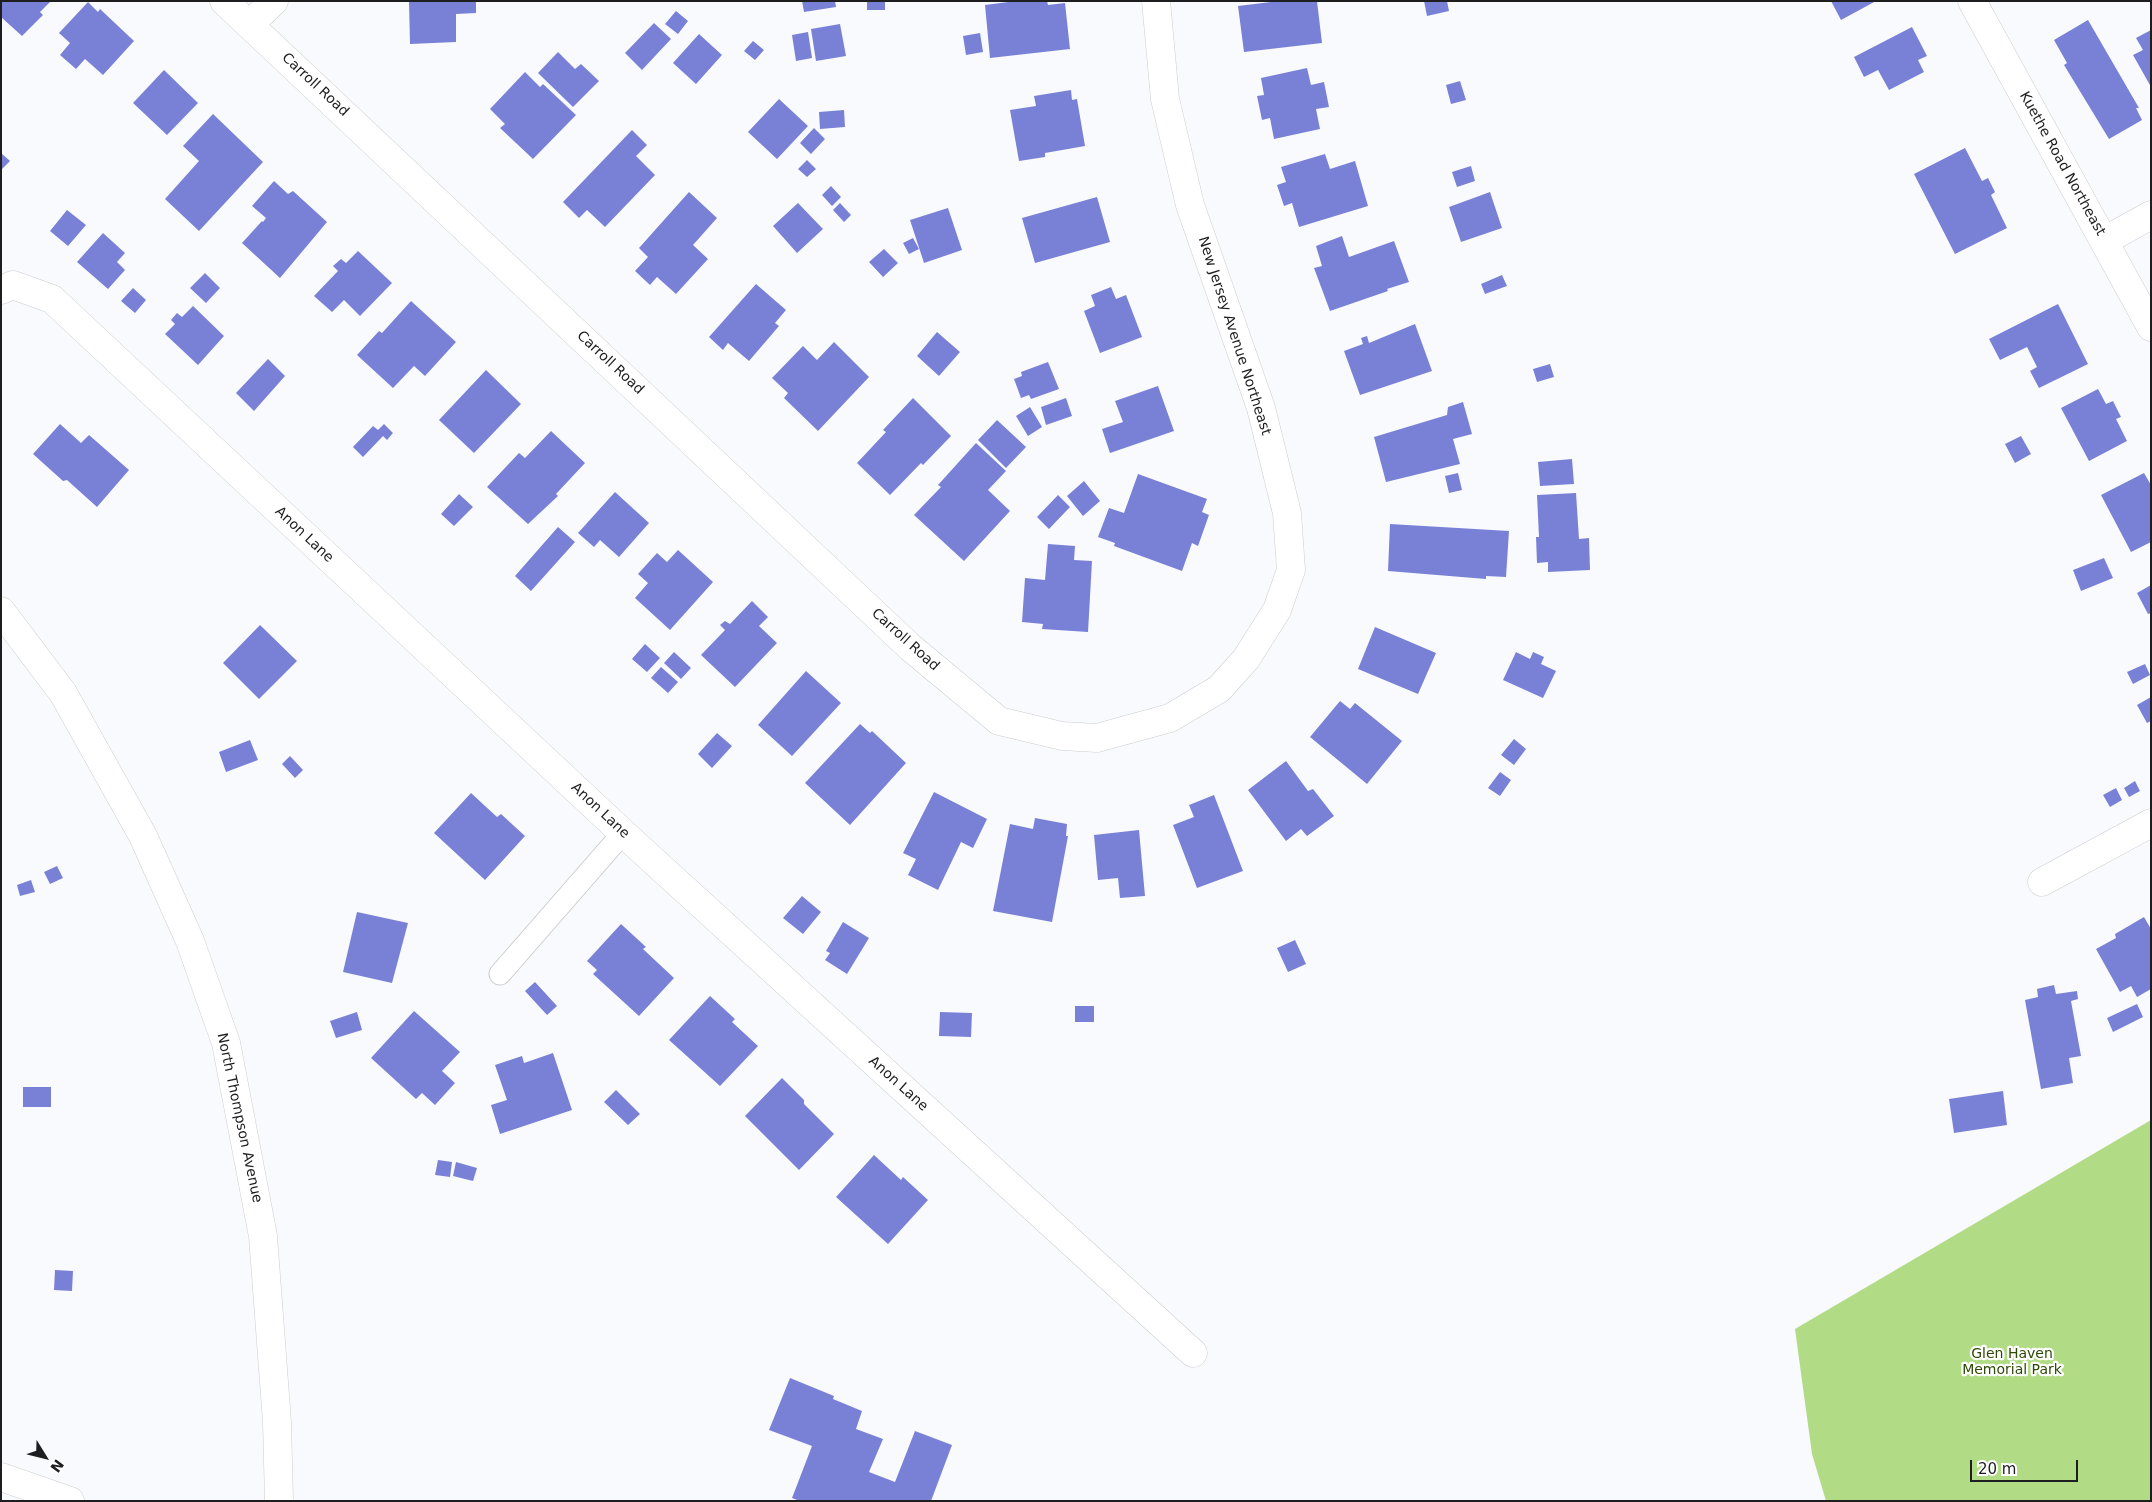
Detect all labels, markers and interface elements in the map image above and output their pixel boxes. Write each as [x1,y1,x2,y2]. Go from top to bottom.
street label: Carroll Road [278,50,352,120]
street label: Kuethe Road Northeast [2015,89,2109,239]
street label: New Jersey Avenue Northeast [1194,235,1274,437]
street label: Carroll Road [573,328,647,398]
street label: Anon Lane [271,504,337,566]
street label: Carroll Road [868,605,942,675]
street label: Anon Lane [567,780,633,842]
street label: North Thompson Avenue [213,1031,265,1205]
street label: Anon Lane [865,1053,931,1115]
park label: Glen Haven Memorial Park [1962,1346,2062,1378]
north arrow [20,1432,70,1482]
scale bar [1972,1450,2080,1482]
text: N [47,1456,67,1475]
text: 20 m [1978,1460,2016,1478]

